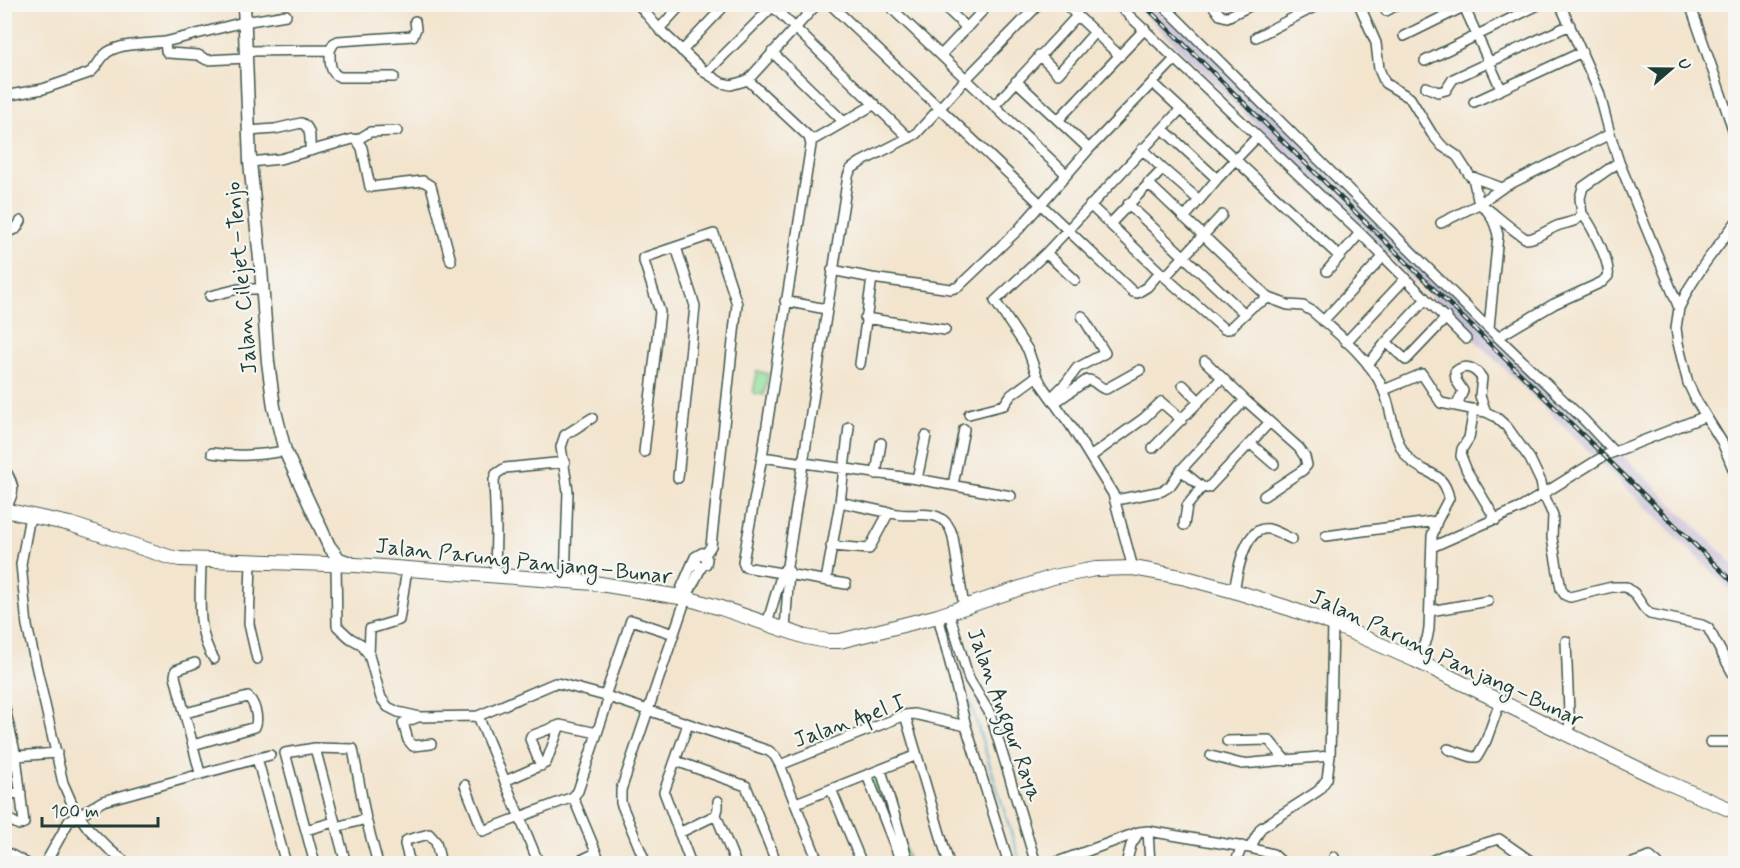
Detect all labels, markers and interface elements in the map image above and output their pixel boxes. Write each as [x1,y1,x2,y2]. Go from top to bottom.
north arrow [1641,39,1701,99]
text: U [1672,56,1695,73]
street label: Jalan Cilejet–Tenjo [220,180,264,375]
street label: Jalan Parung Panjang–Bunar [374,532,674,595]
street label: Jalan Parung Panjang–Bunar [1304,583,1588,738]
street label: Jalan Anggur Raya [957,624,1049,807]
street label: Jalan Apel I [790,689,910,757]
scale bar [42,790,158,828]
text: 100 m [51,800,99,824]

